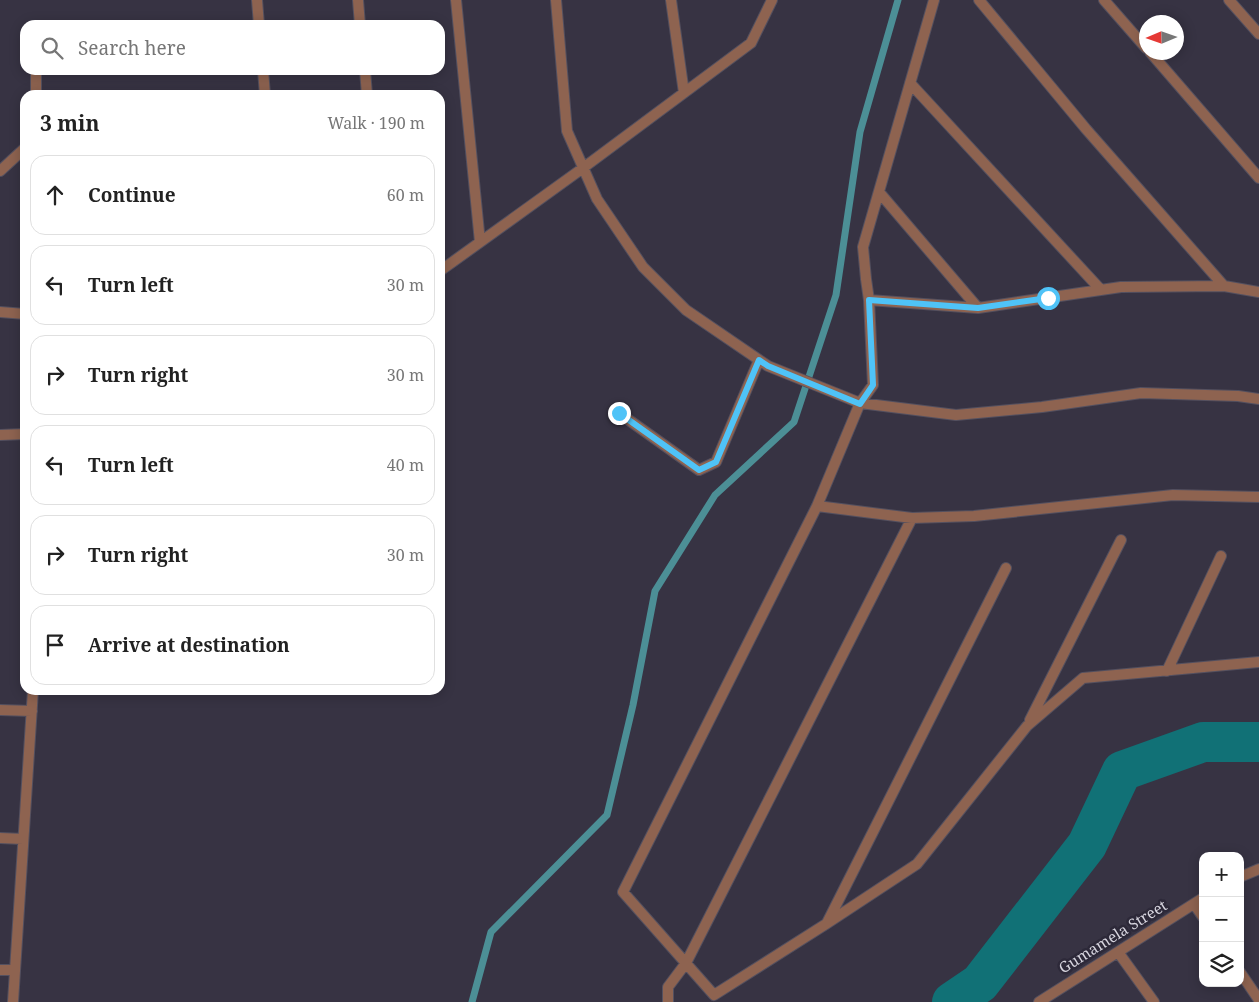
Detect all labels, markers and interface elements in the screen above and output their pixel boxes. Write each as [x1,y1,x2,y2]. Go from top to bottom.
north arrow [1139,15,1184,60]
search box [20,20,445,75]
icon: search [38,34,66,62]
text: Search here [78,35,186,61]
text: 3 min [40,109,99,137]
text: Walk · 190 m [328,112,425,134]
icon: ahead [41,181,69,209]
text: Continue [88,182,176,208]
text: 60 m [387,184,424,206]
icon: left [41,271,69,299]
text: Turn left [88,272,174,298]
text: 30 m [387,274,424,296]
route start [1037,287,1060,310]
icon: right [41,361,69,389]
text: Turn right [88,362,188,388]
text: 30 m [387,364,424,386]
route end [608,402,631,425]
icon: left [41,451,69,479]
text: Turn left [88,452,174,478]
text: 40 m [387,454,424,476]
icon: right [41,541,69,569]
text: Turn right [88,542,188,568]
text: 30 m [387,544,424,566]
icon: arrive [41,631,69,659]
text: Arrive at destination [88,632,290,658]
map controls [1199,852,1244,987]
button: + [1199,852,1244,897]
street label: Gumamela Street [1055,895,1170,977]
button: − [1199,897,1244,942]
button: layers [1199,942,1244,987]

